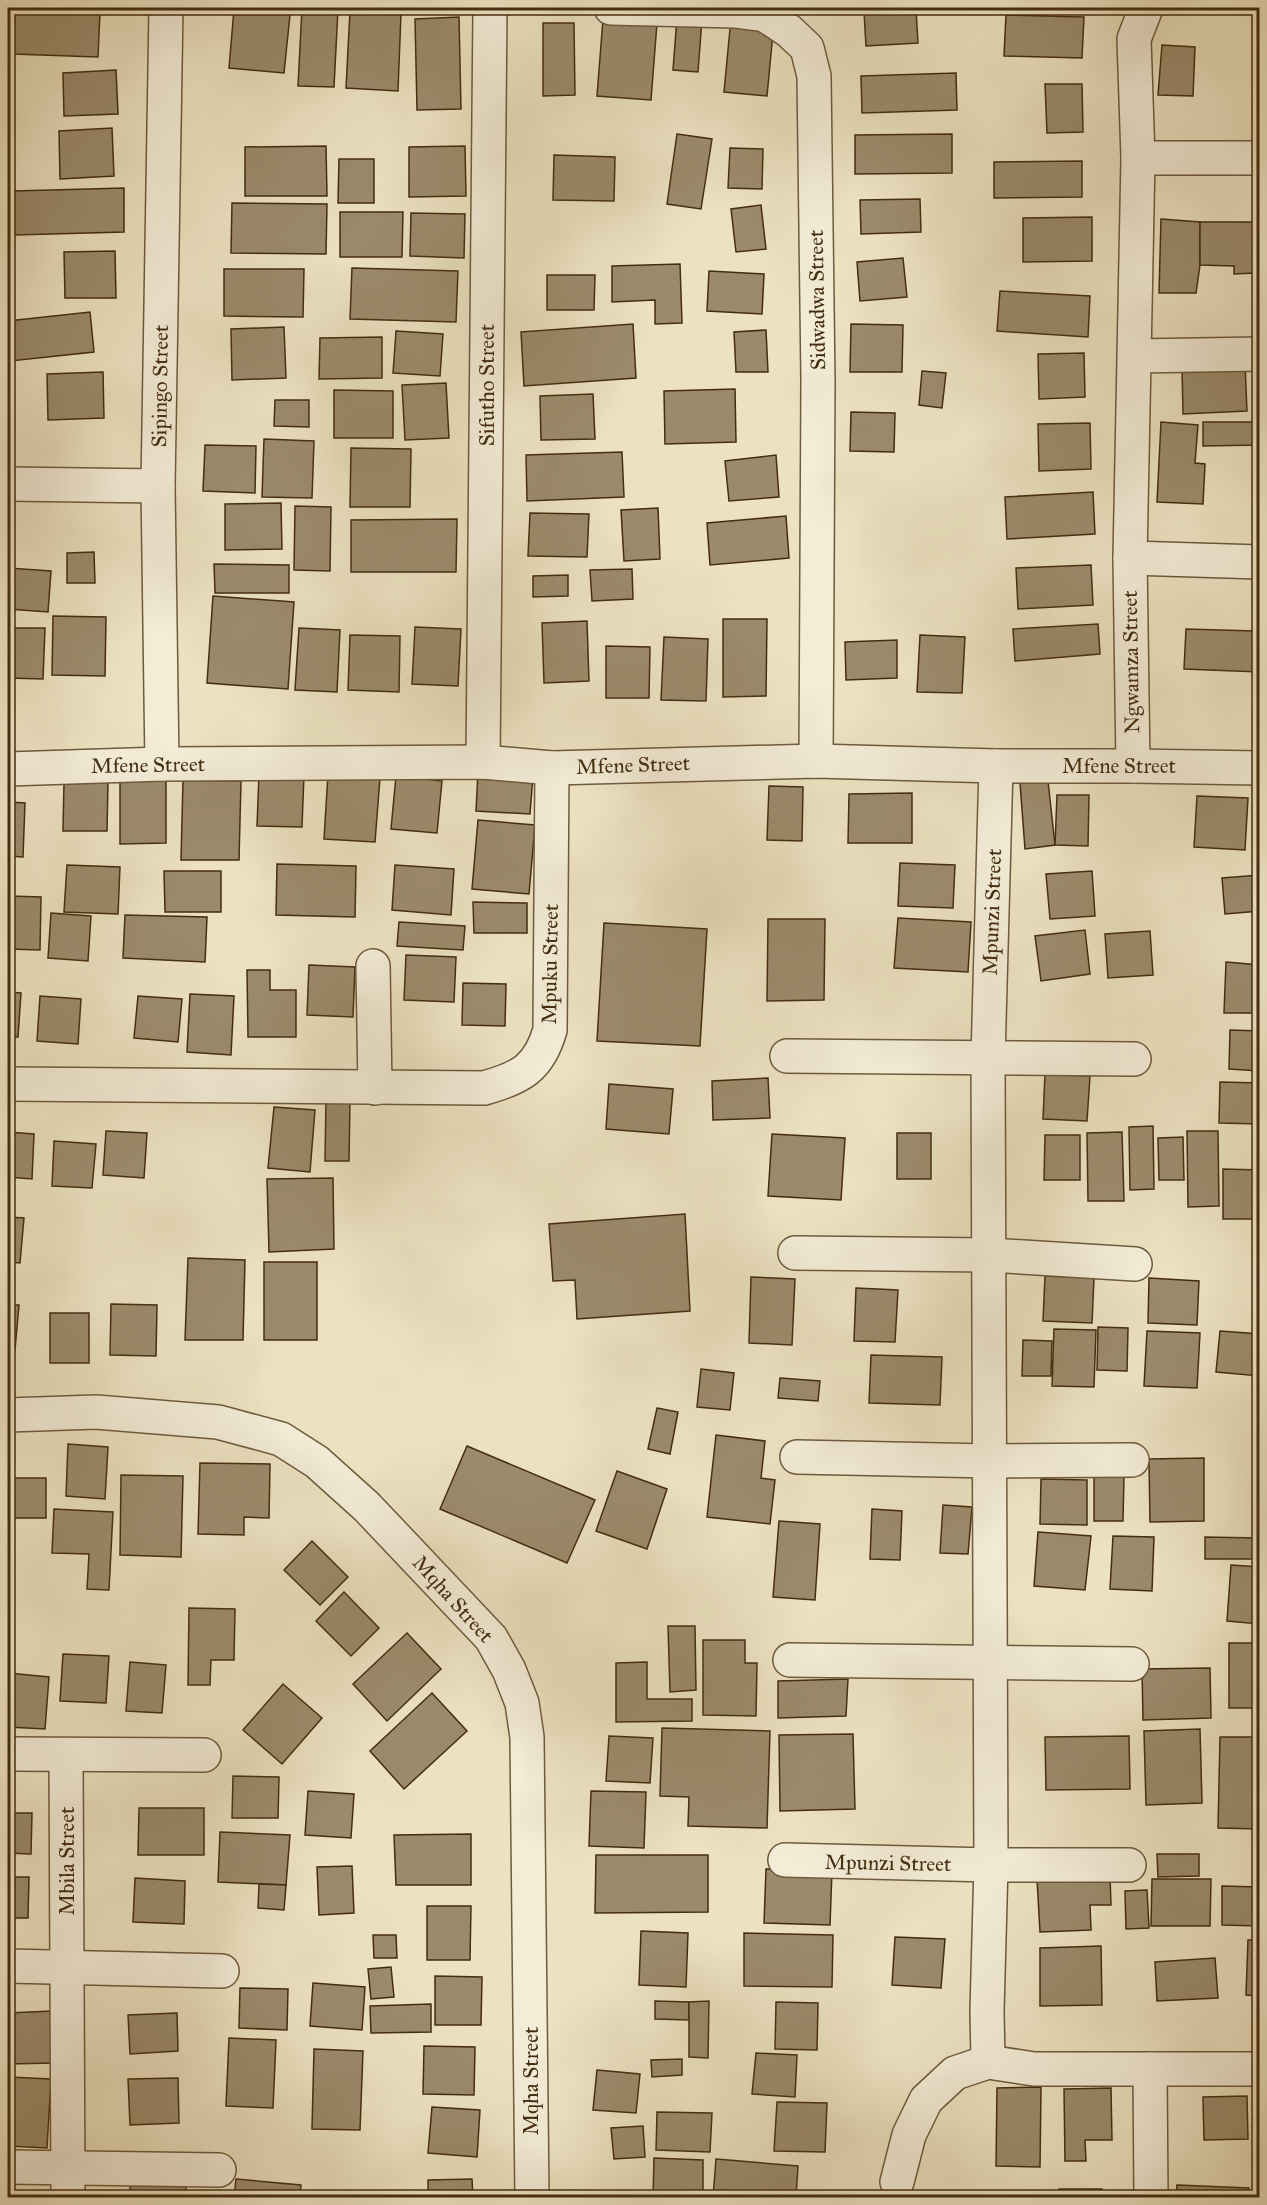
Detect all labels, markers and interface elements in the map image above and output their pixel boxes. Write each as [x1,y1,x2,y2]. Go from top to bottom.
street label: Sidwadwa Street [803,229,831,370]
street label: Sifutho Street [474,323,500,446]
street label: Sipingo Street [146,324,174,448]
street label: Ngwamza Street [1117,590,1145,734]
street label: Mfene Street [576,750,691,780]
street label: Mfene Street [91,751,206,779]
street label: Mfene Street [1062,753,1177,779]
street label: Mpunzi Street [977,848,1007,976]
street label: Mpuku Street [536,903,564,1025]
street label: Mqha Street [407,1550,499,1648]
street label: Mbila Street [54,1806,80,1915]
street label: Mpunzi Street [824,1849,952,1877]
street label: Mqha Street [518,2026,544,2135]

